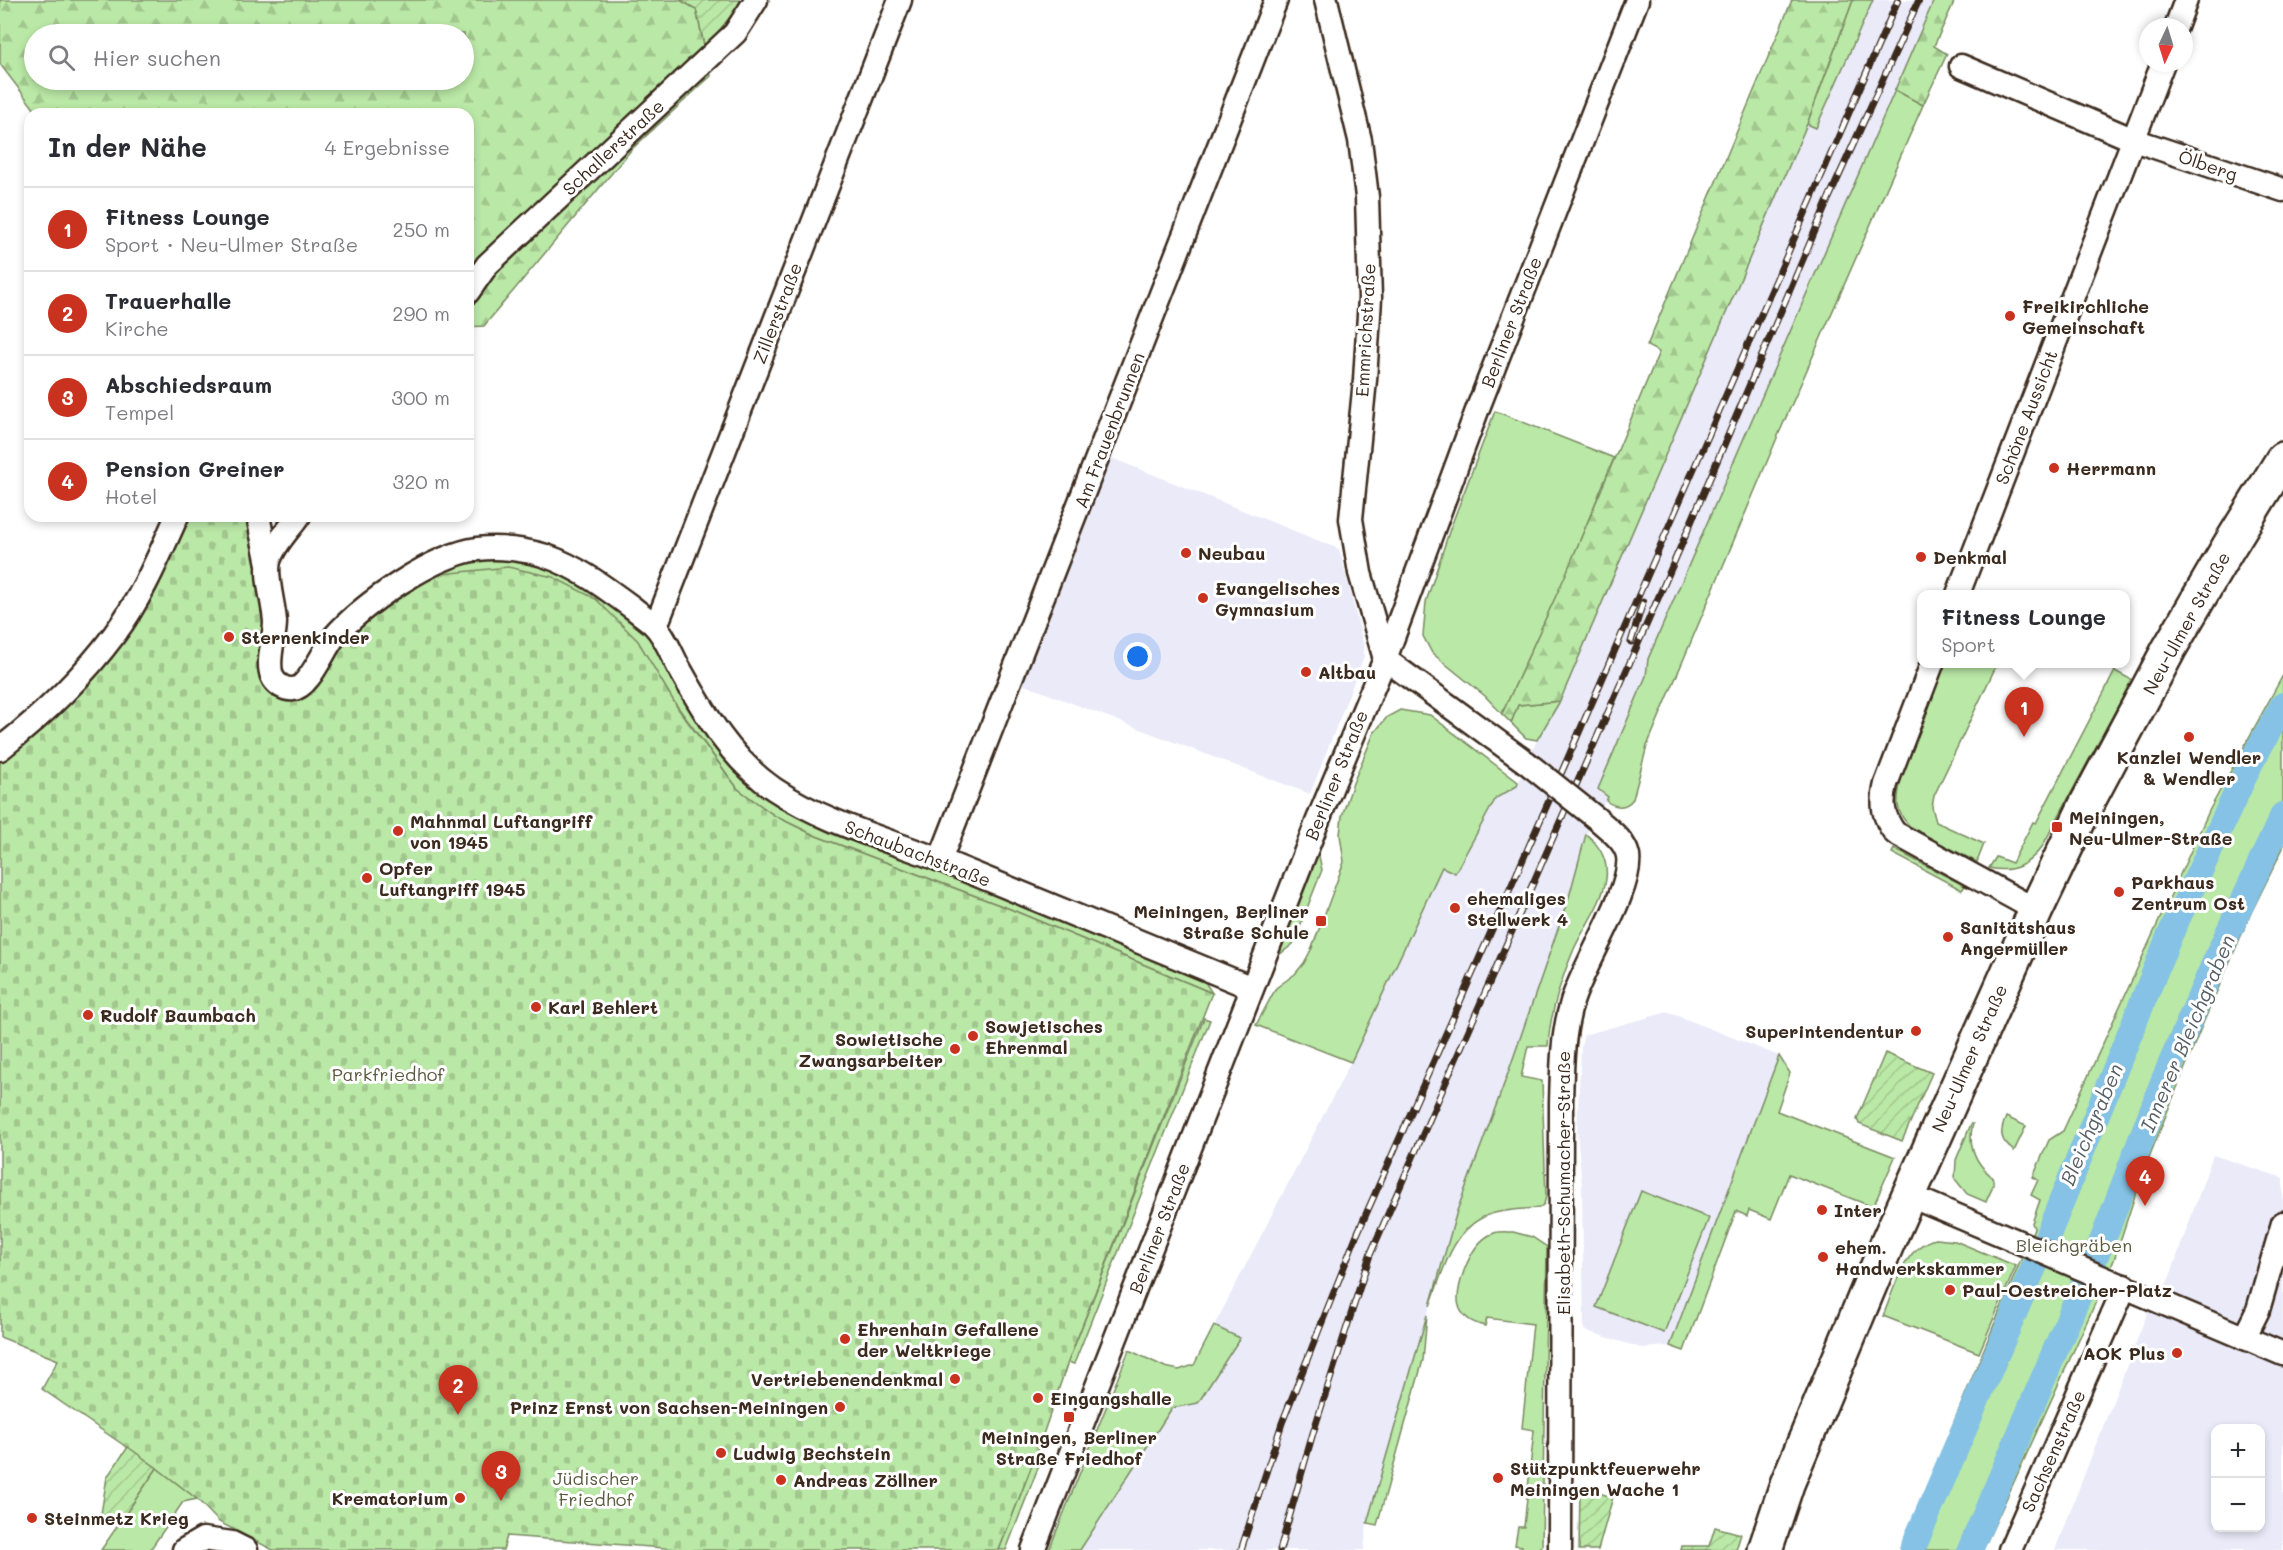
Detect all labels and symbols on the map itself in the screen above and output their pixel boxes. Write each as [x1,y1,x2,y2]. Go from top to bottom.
north arrow [2139,18,2193,72]
street label: Schallerstraße [557,94,669,200]
street label: Ölberg [2175,144,2241,186]
street label: Berliner Straße [1475,253,1547,391]
street label: Zillerstraße [747,259,807,367]
street label: Emmrichstraße [1350,263,1380,397]
place label: Freikirchliche Gemeinschaft [2022,294,2149,339]
marker: Freikirchliche Gemeinschaft [2003,309,2017,323]
street label: Schöne Aussicht [1989,346,2063,488]
street label: Am Frauenbrunnen [1068,349,1150,511]
place label: Herrmann [2066,456,2156,480]
marker: Herrmann [2047,461,2061,475]
place label: Neubau [1198,541,1266,565]
place label: Denkmal [1933,545,2007,569]
marker: Neubau [1179,546,1193,560]
street label: Neu-Ulmer Straße [2137,547,2235,699]
marker: Denkmal [1914,550,1928,564]
place label: Evangelisches Gymnasium [1215,576,1340,621]
marker: Evangelisches Gymnasium [1196,591,1210,605]
place label: Sternenkinder [241,625,369,649]
marker: Sternenkinder [222,630,236,644]
your location [1123,642,1152,671]
place label: Altbau [1318,660,1376,684]
marker: Altbau [1299,665,1313,679]
pin: 1 [2004,688,2044,737]
street label: Berliner Straße [1299,706,1373,844]
marker: Kanzlei Wendler & Wendler [2182,730,2196,744]
place label: Kanzlei Wendler & Wendler [2117,745,2261,790]
place label: Meiningen, Neu-Ulmer-Straße [2069,805,2233,850]
place label: Mahnmal Luftangriff von 1945 [410,809,593,854]
street label: Schaubachstraße [841,814,995,892]
marker: Meiningen, Neu-Ulmer-Straße [2050,820,2064,834]
marker: Mahnmal Luftangriff von 1945 [391,824,405,838]
place label: Opfer Luftangriff 1945 [379,856,526,901]
place label: Parkhaus Zentrum Ost [2131,870,2245,915]
marker: Opfer Luftangriff 1945 [360,871,374,885]
marker: Parkhaus Zentrum Ost [2112,885,2126,899]
place label: ehemaliges Stellwerk 4 [1467,886,1568,931]
place label: Meiningen, Berliner Straße Schule [1133,899,1309,944]
marker: ehemaliges Stellwerk 4 [1448,901,1462,915]
marker: Meiningen, Berliner Straße Schule [1314,914,1328,928]
place label: Sanitätshaus Angermüller [1960,915,2076,960]
marker: Sanitätshaus Angermüller [1941,930,1955,944]
water label: Innerer Bleichgraben [2134,931,2240,1135]
street label: Neu-Ulmer Straße [1926,980,2012,1136]
place label: Karl Behlert [548,995,658,1019]
marker: Karl Behlert [529,1000,543,1014]
place label: Rudolf Baumbach [100,1003,256,1027]
marker: Rudolf Baumbach [81,1008,95,1022]
place label: Sowjetisches Ehrenmal [985,1014,1103,1059]
place label: Superintendentur [1745,1019,1904,1043]
marker: Superintendentur [1909,1024,1923,1038]
place label: Sowietische Zwangsarbeiter [798,1027,943,1072]
marker: Sowjetisches Ehrenmal [966,1029,980,1043]
marker: Sowietische Zwangsarbeiter [948,1042,962,1056]
street label: Elisabeth-Schumacher-Straße [1551,1051,1575,1315]
water label: Bleichgraben [2054,1059,2128,1189]
park label: Parkfriedhof [332,1062,445,1086]
pin: 4 [2126,1156,2164,1206]
street label: Berliner Straße [1123,1159,1195,1297]
place label: Inter [1834,1198,1882,1222]
marker: Inter [1815,1203,1829,1217]
park label: Bleichgräben [2016,1233,2132,1257]
place label: ehem. Handwerkskammer [1835,1235,2004,1280]
marker: ehem. Handwerkskammer [1816,1250,1830,1264]
place label: Paul-Oestreicher-Platz [1962,1278,2172,1302]
marker: Paul-Oestreicher-Platz [1943,1283,1957,1297]
place label: Ehrenhain Gefallene der Weltkriege [857,1317,1039,1362]
marker: Ehrenhain Gefallene der Weltkriege [838,1332,852,1346]
place label: AOK Plus [2083,1341,2165,1365]
marker: AOK Plus [2170,1346,2184,1360]
pin: 2 [438,1366,478,1415]
place label: Vertriebenendenkmal [751,1367,943,1391]
marker: Vertriebenendenkmal [948,1372,962,1386]
place label: Eingangshalle [1050,1386,1172,1410]
street label: Sachsenstraße [2015,1386,2091,1516]
marker: Eingangshalle [1031,1391,1045,1405]
place label: Prinz Ernst von Sachsen-Meiningen [510,1395,828,1419]
marker: Prinz Ernst von Sachsen-Meiningen [833,1400,847,1414]
marker: Meiningen, Berliner Straße Friedhof [1062,1410,1076,1424]
place label: Meiningen, Berliner Straße Friedhof [981,1425,1157,1470]
place label: Ludwig Bechstein [733,1441,891,1465]
marker: Ludwig Bechstein [714,1446,728,1460]
pin: 3 [482,1452,520,1501]
place label: Stützpunktfeuerwehr Meiningen Wache 1 [1510,1456,1701,1501]
park label: Jüdischer Friedhof [553,1466,639,1511]
place label: Andreas Zöllner [793,1468,938,1492]
marker: Stützpunktfeuerwehr Meiningen Wache 1 [1491,1471,1505,1485]
marker: Andreas Zöllner [774,1473,788,1487]
place label: Krematorium [332,1486,448,1510]
marker: Krematorium [453,1491,467,1505]
place label: Steinmetz Krieg [44,1506,189,1530]
marker: Steinmetz Krieg [25,1511,39,1525]

